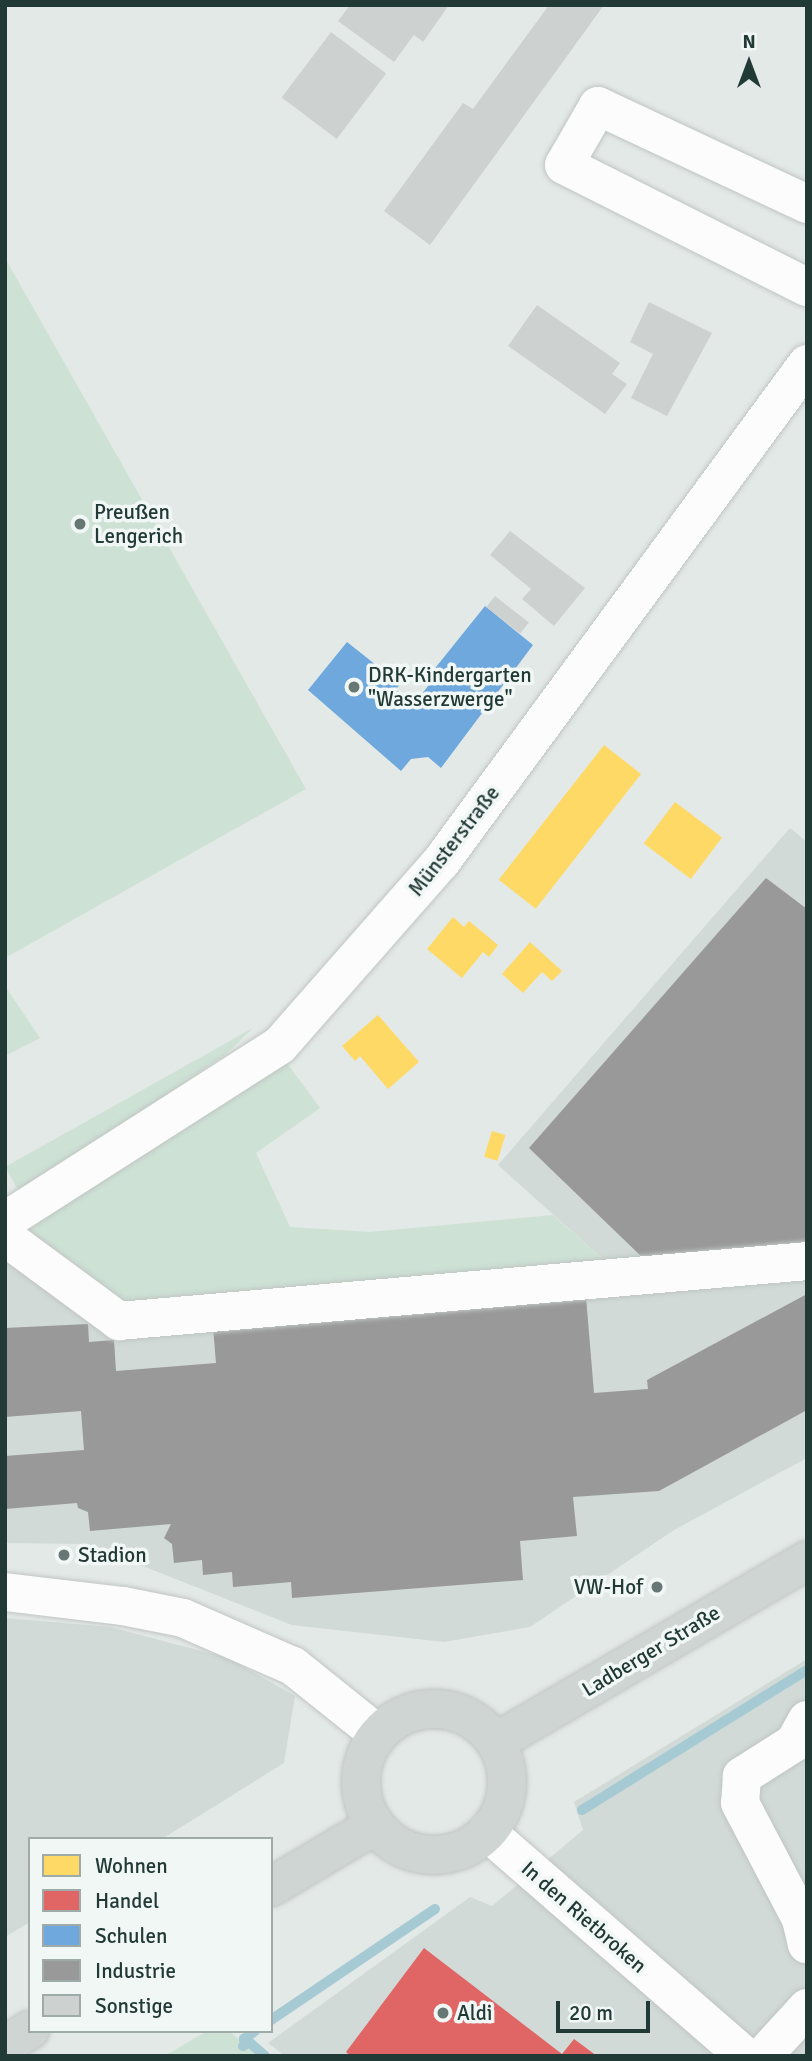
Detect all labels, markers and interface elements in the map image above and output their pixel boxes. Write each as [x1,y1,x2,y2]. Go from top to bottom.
north arrow [714,28,784,98]
text: N [742,30,756,54]
place label: Preußen Lengerich [94,499,183,549]
marker: Preußen Lengerich [72,516,88,532]
place label: DRK-Kindergarten "Wasserzwerge" [368,662,532,712]
marker: DRK-Kindergarten "Wasserzwerge" [346,679,362,695]
street label: Münsterstraße [403,781,505,901]
place label: Stadion [78,1542,147,1568]
marker: Stadion [56,1547,72,1563]
place label: VW-Hof [574,1574,643,1600]
marker: VW-Hof [649,1579,665,1595]
street label: Ladberger Straße [577,1600,725,1702]
legend [28,1837,273,2033]
text: Wohnen [95,1853,168,1879]
street label: In den Rietbroken [516,1856,652,1978]
text: Handel [95,1888,159,1914]
text: Schulen [95,1923,167,1949]
text: Industrie [95,1958,176,1984]
scale bar [560,1988,654,2032]
text: Sonstige [95,1993,173,2019]
place label: Aldi [457,2000,492,2026]
text: 20 m [569,2000,613,2026]
marker: Aldi [435,2005,451,2021]

